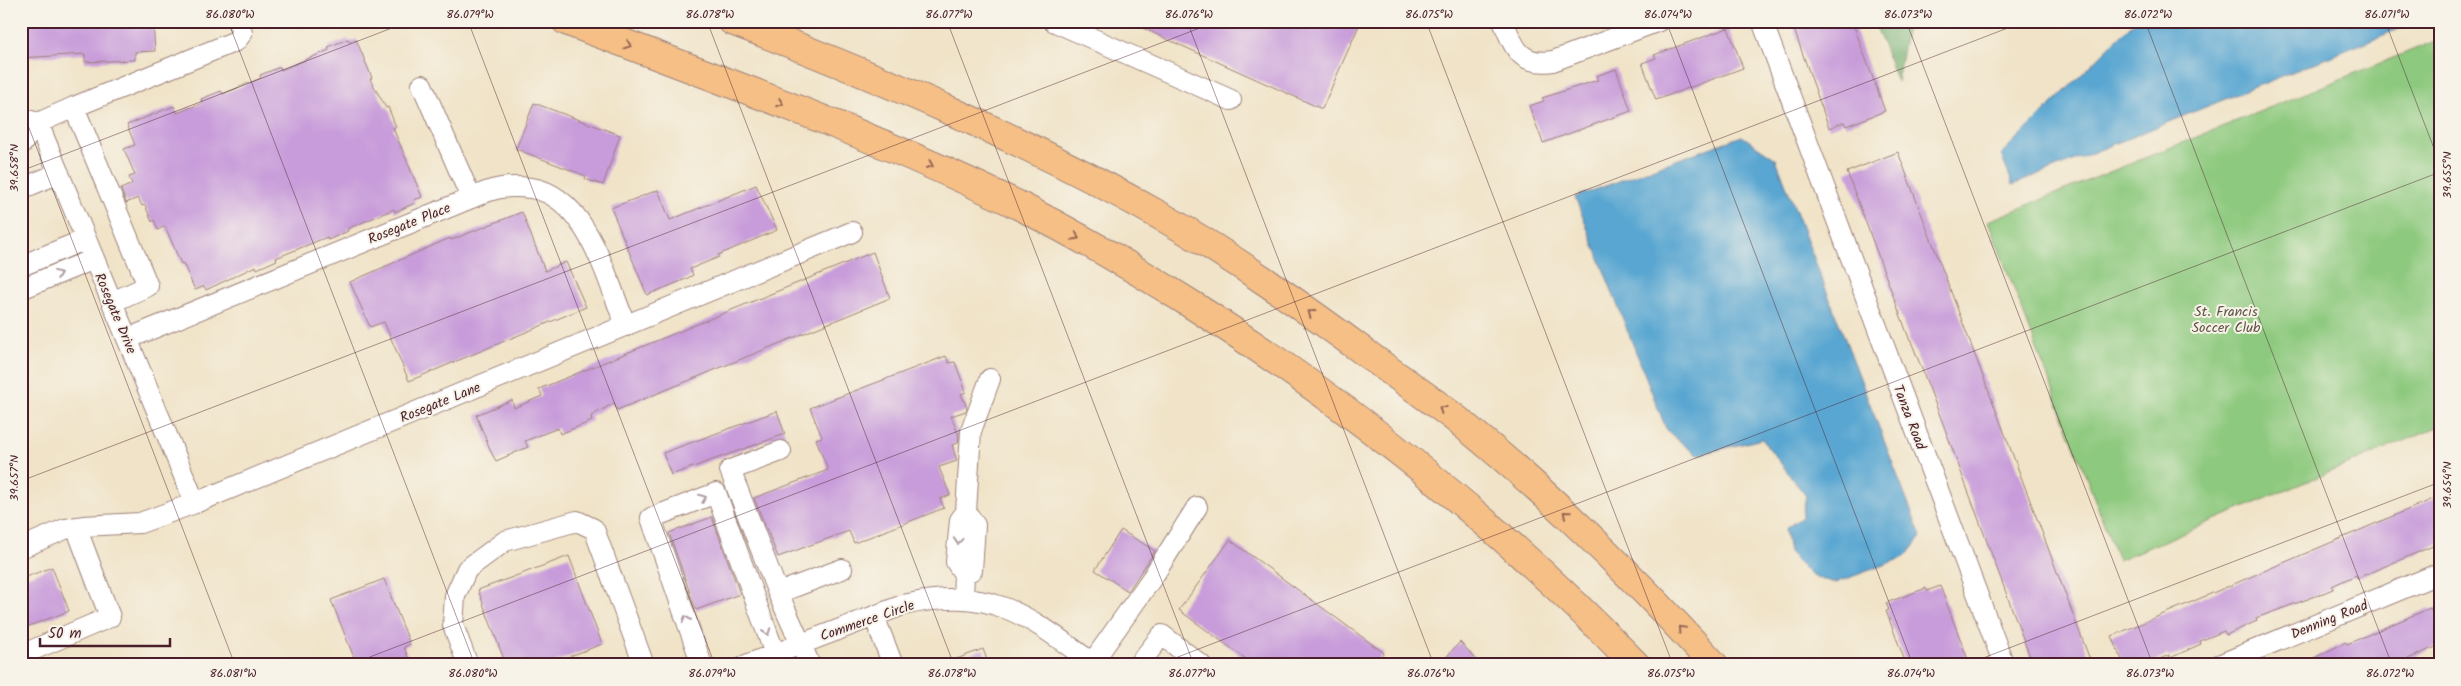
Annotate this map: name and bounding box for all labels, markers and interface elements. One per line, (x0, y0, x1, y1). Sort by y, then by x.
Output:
text: 86.080°W (205, 5, 255, 24)
text: 86.079°W (446, 5, 494, 24)
text: 86.078°W (686, 5, 734, 24)
text: 86.077°W (925, 5, 973, 24)
text: 86.076°W (1165, 5, 1213, 24)
text: 86.075°W (1405, 5, 1453, 24)
text: 86.074°W (1644, 5, 1692, 24)
text: 86.073°W (1884, 5, 1932, 24)
text: 86.072°W (2124, 5, 2172, 24)
text: 86.071°W (2364, 5, 2410, 24)
one-way arrow (623, 39, 632, 49)
one-way arrow (775, 97, 783, 107)
text: 39.658°N (5, 144, 24, 192)
text: 39.655°N (2438, 151, 2457, 199)
one-way arrow (925, 159, 934, 170)
street label: Rosegate Place (365, 197, 455, 251)
one-way arrow (1070, 230, 1079, 240)
street label: Rosegate Drive (88, 269, 142, 358)
one-way arrow (53, 270, 62, 281)
park label: St. Francis Soccer Club (2192, 301, 2261, 339)
one-way arrow (1307, 310, 1317, 319)
street label: Rosegate Lane (397, 376, 485, 429)
street label: Tanza Road (1887, 382, 1932, 454)
one-way arrow (1439, 407, 1448, 415)
text: 39.657°N (5, 455, 24, 501)
text: 39.654°N (2438, 461, 2457, 509)
one-way arrow (698, 494, 707, 504)
one-way arrow (1563, 512, 1572, 520)
one-way arrow (953, 537, 964, 545)
street label: Commerce Circle (817, 594, 918, 647)
street label: Denning Road (2288, 594, 2372, 645)
one-way arrow (682, 615, 692, 623)
scale bar (40, 616, 170, 648)
text: 50 m (48, 622, 82, 646)
one-way arrow (1678, 625, 1687, 634)
one-way arrow (761, 627, 771, 636)
text: 86.081°W (209, 664, 257, 683)
text: 86.080°W (448, 664, 498, 683)
text: 86.079°W (688, 664, 736, 683)
text: 86.078°W (928, 664, 976, 683)
text: 86.077°W (1168, 664, 1216, 683)
text: 86.076°W (1407, 664, 1455, 683)
text: 86.075°W (1647, 664, 1695, 683)
text: 86.074°W (1887, 664, 1935, 683)
text: 86.073°W (2126, 664, 2174, 683)
text: 86.072°W (2366, 664, 2414, 683)

